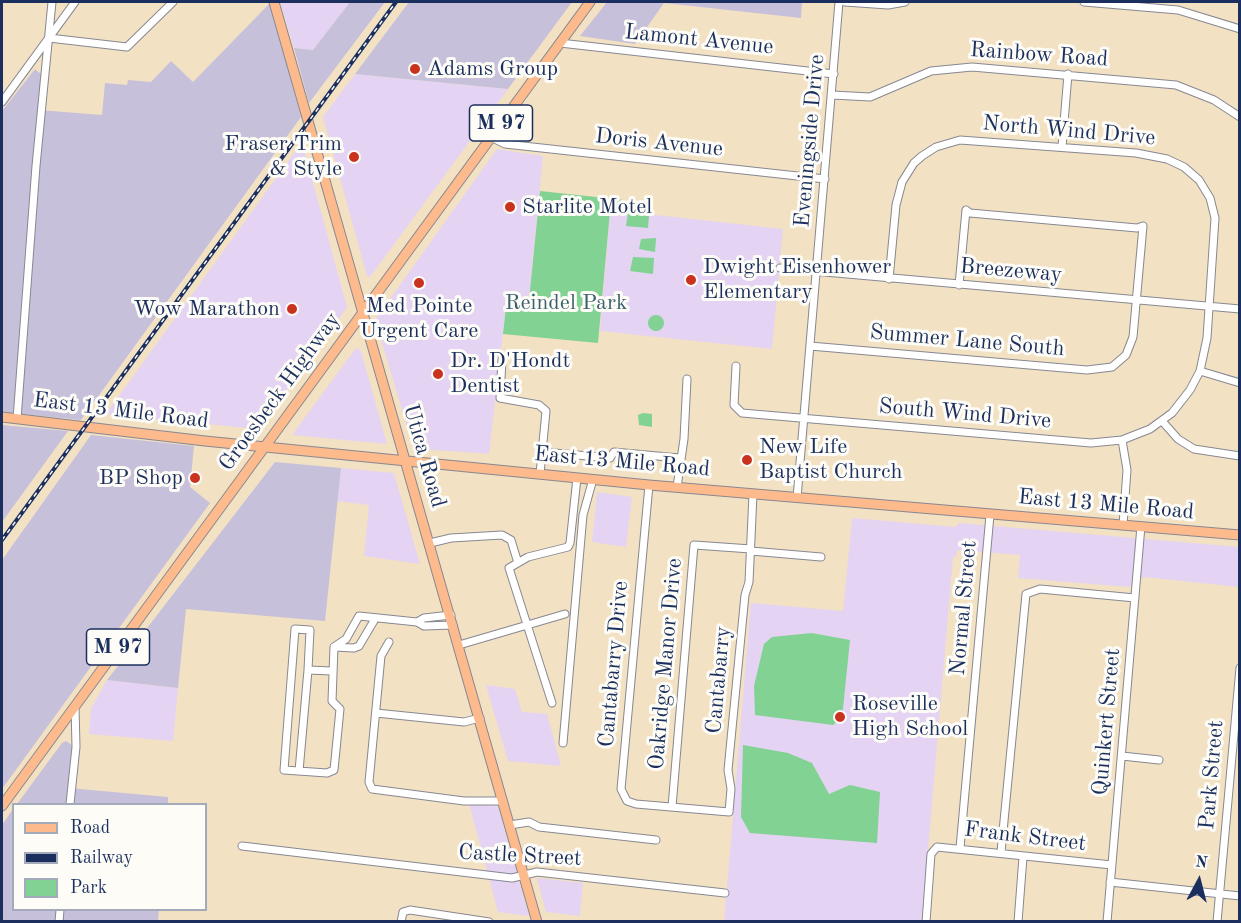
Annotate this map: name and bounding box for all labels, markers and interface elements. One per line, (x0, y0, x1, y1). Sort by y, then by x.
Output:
street label: Lamont Avenue (623, 19, 775, 61)
street label: Rainbow Road (969, 37, 1109, 73)
street label: Eveningside Drive (789, 53, 831, 229)
place label: Adams Group (427, 56, 558, 82)
marker: Adams Group (408, 62, 422, 76)
road number: M 97 (470, 105, 532, 141)
street label: North Wind Drive (981, 110, 1157, 152)
street label: Doris Avenue (594, 123, 724, 163)
place label: Fraser Trim & Style (224, 131, 342, 182)
marker: Fraser Trim & Style (347, 150, 361, 164)
place label: Starlite Motel (522, 194, 652, 220)
marker: Starlite Motel (503, 200, 517, 214)
street label: Breezeway (959, 253, 1063, 289)
place label: Dwight Eisenhower Elementary (703, 254, 891, 306)
marker: Dwight Eisenhower Elementary (684, 273, 698, 287)
marker: Med Pointe Urgent Care (412, 276, 426, 290)
park label: Reindel Park (505, 290, 627, 316)
place label: Med Pointe Urgent Care (360, 293, 478, 344)
place label: Wow Marathon (133, 296, 280, 322)
marker: Wow Marathon (285, 302, 299, 316)
street label: Groesbeck Highway (214, 308, 346, 476)
street label: Summer Lane South (869, 319, 1065, 363)
place label: Dr. D'Hondt Dentist (450, 348, 570, 400)
marker: Dr. D'Hondt Dentist (431, 367, 445, 381)
street label: East 13 Mile Road (32, 387, 210, 435)
street label: South Wind Drive (878, 393, 1052, 435)
street label: Utica Road (397, 401, 451, 511)
place label: New Life Baptist Church (759, 434, 903, 486)
street label: East 13 Mile Road (533, 441, 711, 483)
marker: New Life Baptist Church (740, 453, 754, 467)
place label: BP Shop (99, 465, 183, 491)
marker: BP Shop (188, 471, 202, 485)
street label: East 13 Mile Road (1017, 484, 1195, 526)
street label: Normal Street (945, 539, 983, 677)
street label: Oakridge Manor Drive (644, 557, 688, 771)
street label: Cantabarry Drive (594, 580, 634, 748)
street label: Cantabarry (701, 625, 737, 735)
road number: M 97 (86, 629, 150, 665)
street label: Quinkert Street (1087, 647, 1127, 797)
place label: Roseville High School (852, 691, 968, 742)
marker: Roseville High School (833, 710, 847, 724)
street label: Park Street (1194, 719, 1230, 831)
legend (12, 803, 207, 911)
street label: Frank Street (963, 816, 1087, 858)
text: Road (70, 819, 110, 837)
street label: Castle Street (458, 840, 582, 872)
text: Railway (70, 849, 133, 867)
north arrow (1169, 851, 1229, 911)
text: N (1194, 854, 1208, 872)
text: Park (70, 879, 107, 897)

